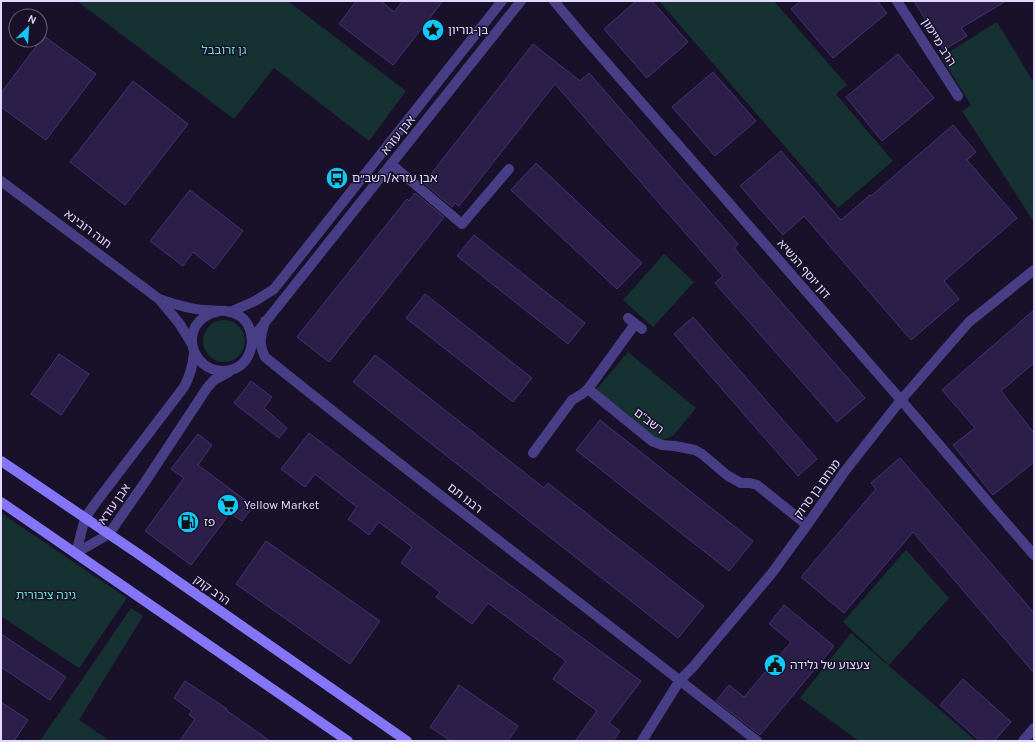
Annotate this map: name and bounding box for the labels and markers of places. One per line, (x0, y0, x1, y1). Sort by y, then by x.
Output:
place icon: בן-גוריון (420, 17, 446, 43)
place label: בן-גוריון (448, 23, 488, 37)
bus stop icon: אבן עזרא/רשב״ם (324, 165, 350, 191)
place label: אבן עזרא/רשב״ם (352, 171, 438, 185)
supermarket icon: Yellow Market (215, 492, 241, 518)
place label: Yellow Market (244, 498, 320, 512)
fuel station icon: פז (175, 509, 201, 535)
place label: פז (204, 515, 215, 529)
public building icon: צעצוע של גלידה (762, 652, 788, 678)
place label: צעצוע של גלידה (790, 658, 870, 672)

